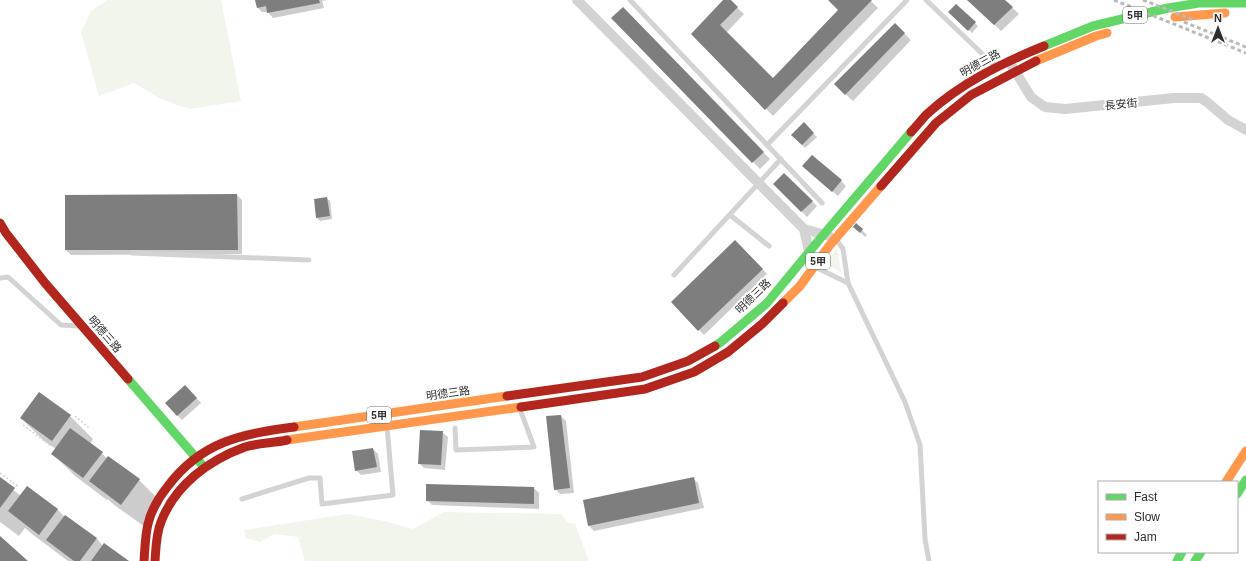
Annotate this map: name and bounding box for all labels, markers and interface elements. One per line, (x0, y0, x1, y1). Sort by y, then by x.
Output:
road number: 5甲 (1123, 7, 1147, 23)
north arrow (1198, 8, 1238, 48)
text: N (1214, 12, 1222, 24)
street label: 明德三路 (958, 47, 1002, 79)
street label: 長安街 (1104, 96, 1138, 112)
road number: 5甲 (806, 253, 830, 269)
street label: 明德三路 (733, 276, 773, 316)
street label: 明德三路 (86, 313, 124, 355)
street label: 明德三路 (425, 384, 471, 402)
road number: 5甲 (367, 407, 391, 423)
legend (1098, 481, 1238, 553)
text: Fast (1134, 490, 1158, 504)
text: Slow (1134, 510, 1160, 524)
text: Jam (1134, 530, 1157, 544)

